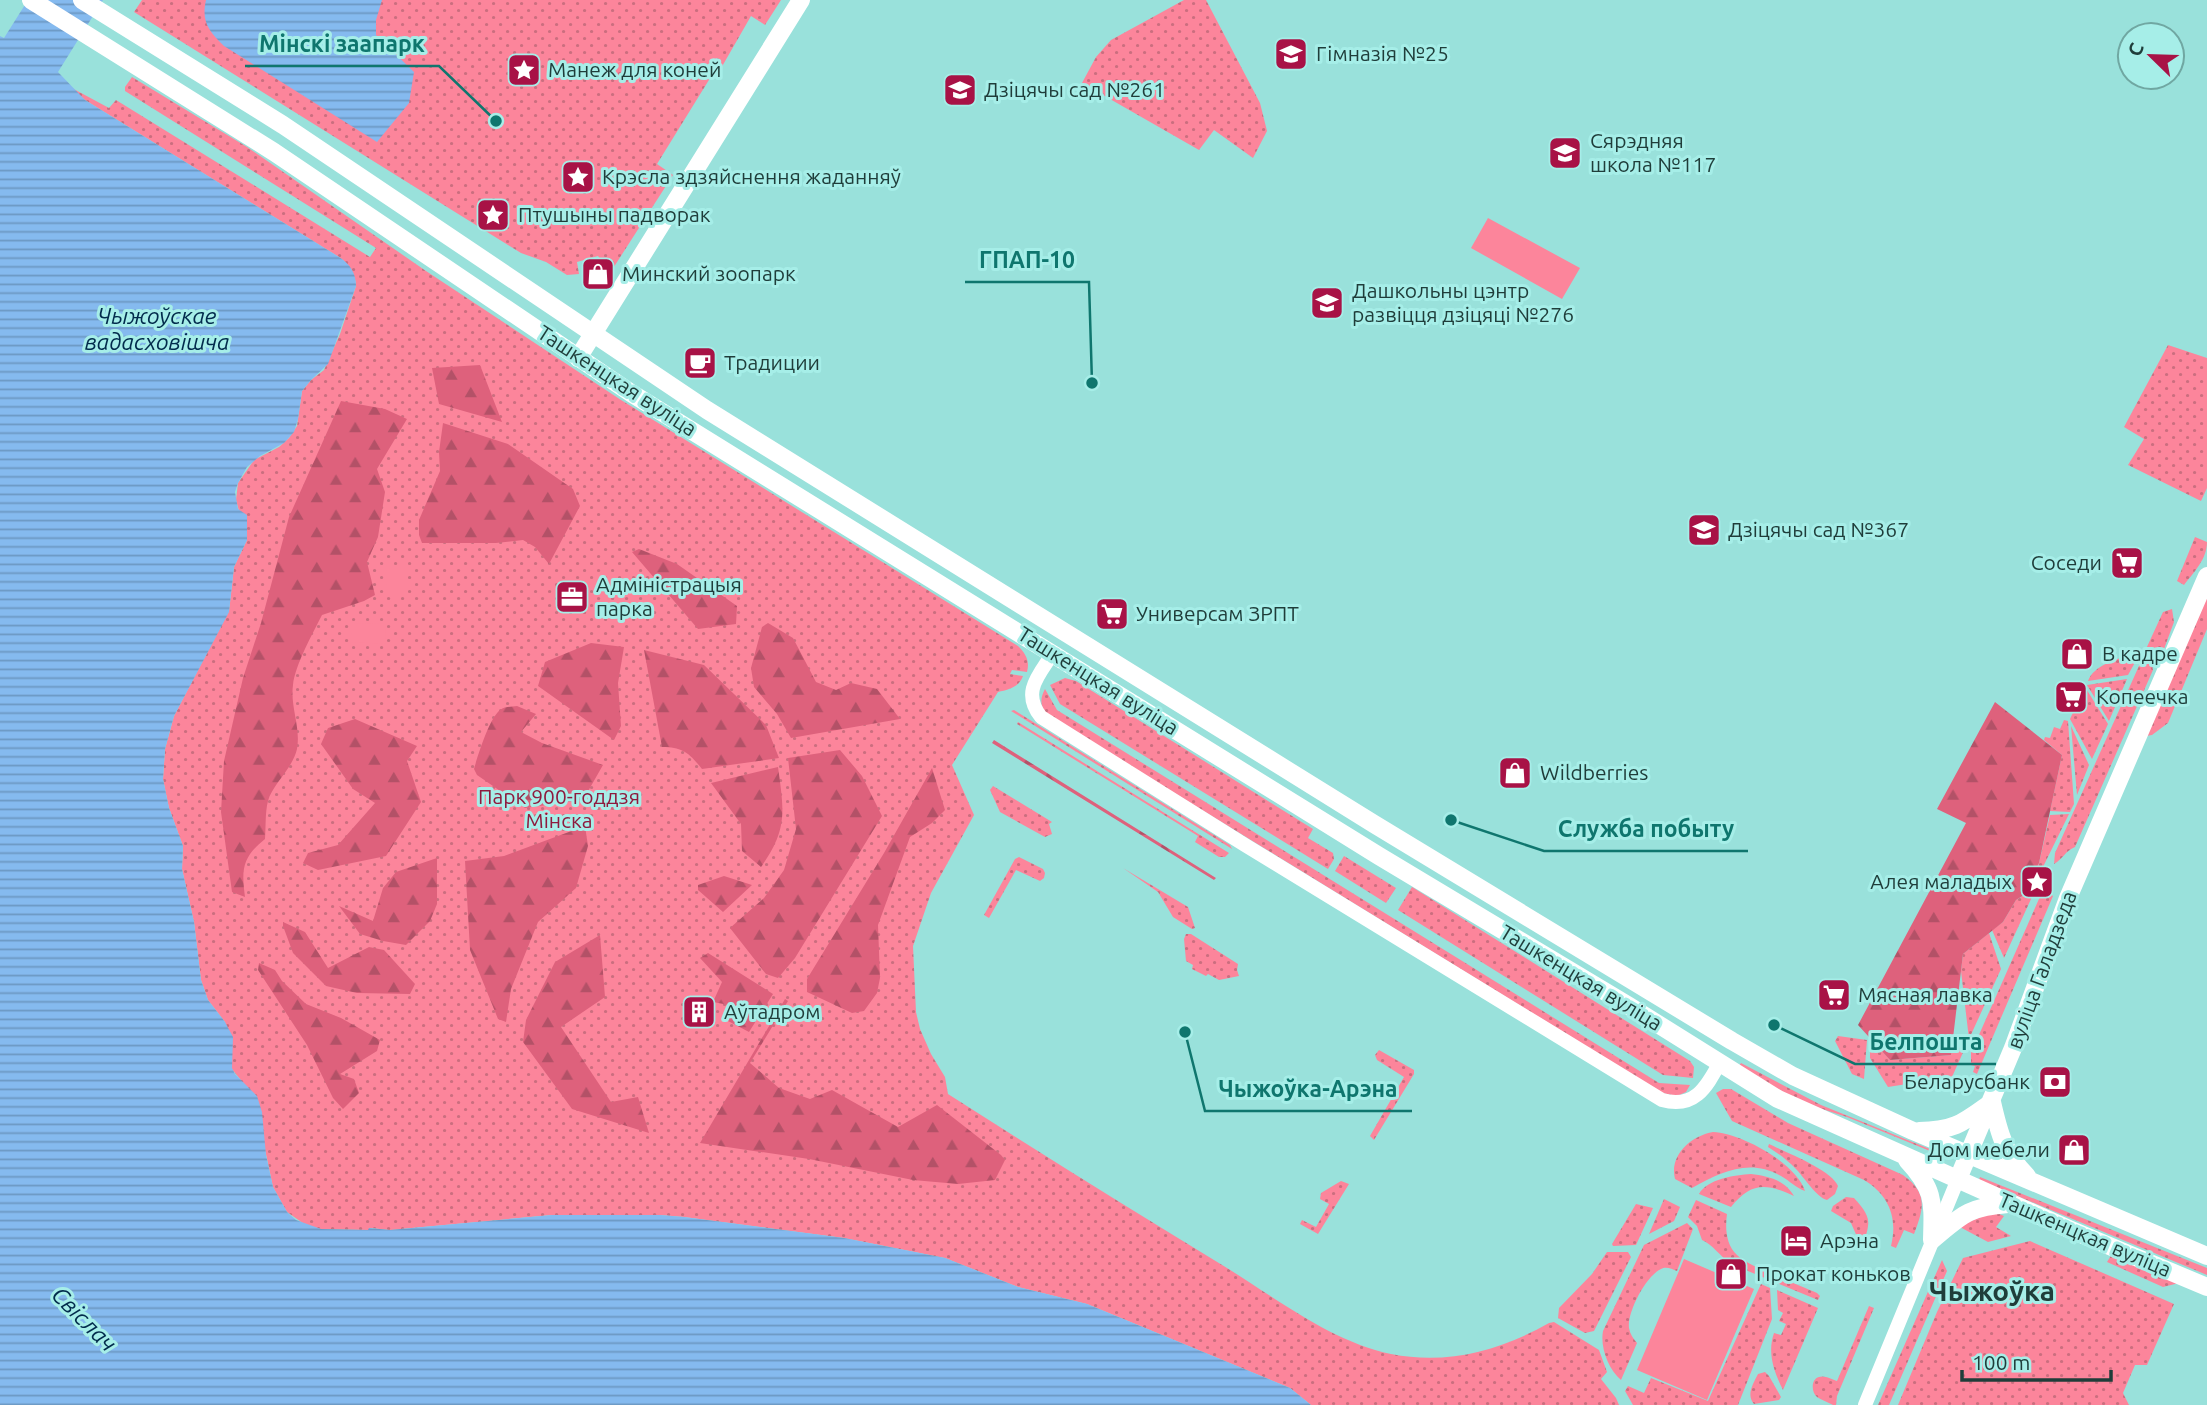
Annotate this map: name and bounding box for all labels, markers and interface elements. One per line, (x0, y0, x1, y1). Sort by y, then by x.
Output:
north arrow (2116, 21, 2186, 91)
callout: Мінскі заапарк (245, 22, 439, 66)
text: Мінскі заапарк (259, 31, 425, 56)
school or university icon: Гімназія №25 (1272, 35, 1310, 73)
text: С (2123, 39, 2148, 59)
place label: Гімназія №25 (1316, 41, 1449, 65)
place icon: Манеж для коней (505, 51, 543, 89)
place label: Манеж для коней (548, 57, 721, 81)
school or university icon: Дзіцячы сад №261 (941, 71, 979, 109)
place label: Дзіцячы сад №261 (984, 77, 1165, 101)
place label: Сярэдняя школа №117 (1590, 128, 1716, 176)
school or university icon: Сярэдняя школа №117 (1546, 134, 1584, 172)
place icon: Крэсла здзяйснення жаданняў (559, 158, 597, 196)
place label: Крэсла здзяйснення жаданняў (602, 164, 901, 188)
place icon: Птушыны падворак (474, 196, 512, 234)
place label: Птушыны падворак (518, 202, 711, 226)
callout: ГПАП-10 (965, 238, 1089, 282)
text: ГПАП-10 (979, 247, 1075, 272)
shop icon: Минский зоопарк (579, 255, 617, 293)
place label: Минский зоопарк (622, 261, 796, 285)
place label: Дашкольны цэнтр развіцця дзіцяці №276 (1352, 278, 1574, 326)
school or university icon: Дашкольны цэнтр развіцця дзіцяці №276 (1308, 284, 1346, 322)
water label: Чыжоўскае вадасховішча (85, 303, 229, 354)
street label: Ташкенцкая вуліца (534, 320, 702, 441)
cafe icon: Традиции (681, 344, 719, 382)
place label: Традиции (724, 350, 820, 374)
school or university icon: Дзіцячы сад №367 (1685, 511, 1723, 549)
place label: Дзіцячы сад №367 (1728, 517, 1909, 541)
supermarket icon: Соседи (2108, 544, 2146, 582)
place label: Соседи (2031, 550, 2102, 574)
place label: Адміністрацыя парка (596, 572, 742, 620)
office icon: Адміністрацыя парка (553, 578, 591, 616)
supermarket icon: Универсам ЗРПТ (1093, 595, 1131, 633)
place label: Универсам ЗРПТ (1136, 601, 1299, 625)
street label: Ташкенцкая вуліца (1014, 621, 1183, 739)
shop icon: В кадре (2058, 635, 2096, 673)
place label: В кадре (2102, 641, 2178, 665)
supermarket icon: Копеечка (2052, 678, 2090, 716)
place label: Копеечка (2096, 684, 2189, 708)
shop icon: Wildberries (1496, 754, 1534, 792)
place label: Wildberries (1540, 760, 1648, 784)
park label: Парк 900-годдзя Мінска (478, 784, 640, 832)
callout: Служба побыту (1544, 807, 1748, 851)
text: Служба побыту (1558, 816, 1734, 841)
place icon: Алея маладых (2018, 863, 2056, 901)
place label: Алея маладых (1870, 869, 2012, 893)
street label: вуліца Галадзеда (2001, 888, 2081, 1052)
street label: Ташкенцкая вуліца (1496, 919, 1667, 1035)
supermarket icon: Мясная лавка (1815, 976, 1853, 1014)
place label: Мясная лавка (1858, 982, 1993, 1006)
building icon: Аўтадром (680, 993, 718, 1031)
place label: Аўтадром (724, 999, 820, 1023)
callout: Белпошта (1855, 1020, 1996, 1064)
text: Белпошта (1869, 1029, 1983, 1054)
bank icon: Беларусбанк (2036, 1063, 2074, 1101)
callout: Чыжоўка-Арэна (1205, 1067, 1412, 1111)
place label: Беларусбанк (1904, 1069, 2030, 1093)
text: Чыжоўка-Арэна (1219, 1076, 1397, 1101)
shop icon: Дом мебели (2055, 1131, 2093, 1169)
place label: Дом мебели (1928, 1137, 2050, 1161)
street label: Ташкенцкая вуліца (1996, 1187, 2175, 1281)
hotel icon: Арэна (1777, 1222, 1815, 1260)
place label: Арэна (1820, 1228, 1879, 1252)
shop icon: Прокат коньков (1712, 1255, 1750, 1293)
place label: Прокат коньков (1756, 1261, 1911, 1285)
district label: Чыжоўка (1929, 1275, 2055, 1306)
water label: Свіслач (47, 1281, 122, 1356)
scale bar (1962, 1338, 2111, 1382)
text: 100 m (1972, 1350, 2030, 1374)

